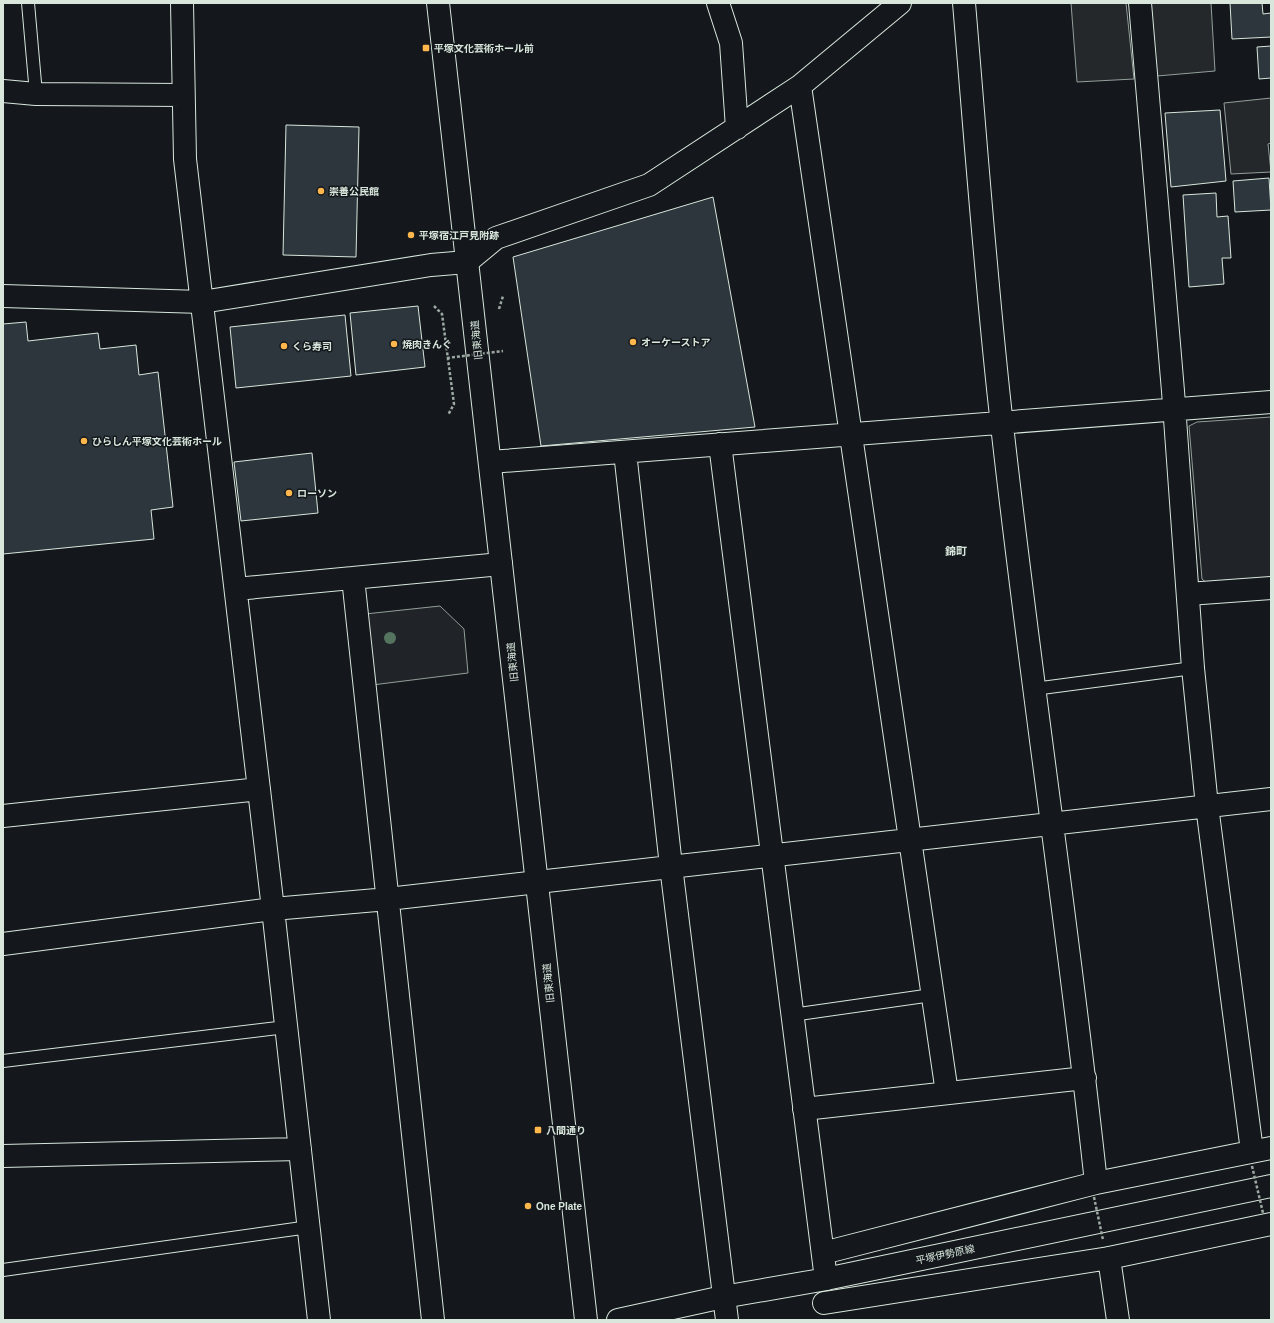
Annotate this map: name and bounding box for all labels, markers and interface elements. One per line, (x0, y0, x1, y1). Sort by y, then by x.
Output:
marker: 平塚文化芸術ホール前 (421, 43, 431, 53)
place label: 平塚文化芸術ホール前 (434, 43, 534, 54)
marker: 崇善公民館 (316, 186, 326, 196)
place label: 崇善公民館 (329, 186, 379, 197)
marker: 平塚宿江戸見附跡 (406, 230, 416, 240)
place label: 平塚宿江戸見附跡 (419, 230, 499, 241)
street label: 旧東海道 (469, 319, 484, 360)
marker: オーケーストア (628, 337, 638, 347)
place label: オーケーストア (641, 337, 711, 348)
marker: 焼肉きんぐ (389, 339, 399, 349)
place label: 焼肉きんぐ (402, 339, 452, 350)
marker: くら寿司 (279, 341, 289, 351)
place label: くら寿司 (292, 341, 332, 352)
marker: ひらしん平塚文化芸術ホール (79, 436, 89, 446)
place label: ひらしん平塚文化芸術ホール (92, 436, 222, 447)
marker: ローソン (284, 488, 294, 498)
place label: ローソン (297, 488, 337, 499)
district label: 錦町 (945, 545, 967, 557)
street label: 旧東海道 (505, 641, 520, 682)
street label: 旧東海道 (541, 962, 556, 1003)
marker: 八間通り (533, 1125, 543, 1135)
place label: 八間通り (546, 1125, 586, 1136)
marker: One Plate (523, 1201, 533, 1211)
place label: One Plate (536, 1201, 583, 1212)
street label: 平塚伊勢原線 (915, 1243, 976, 1266)

